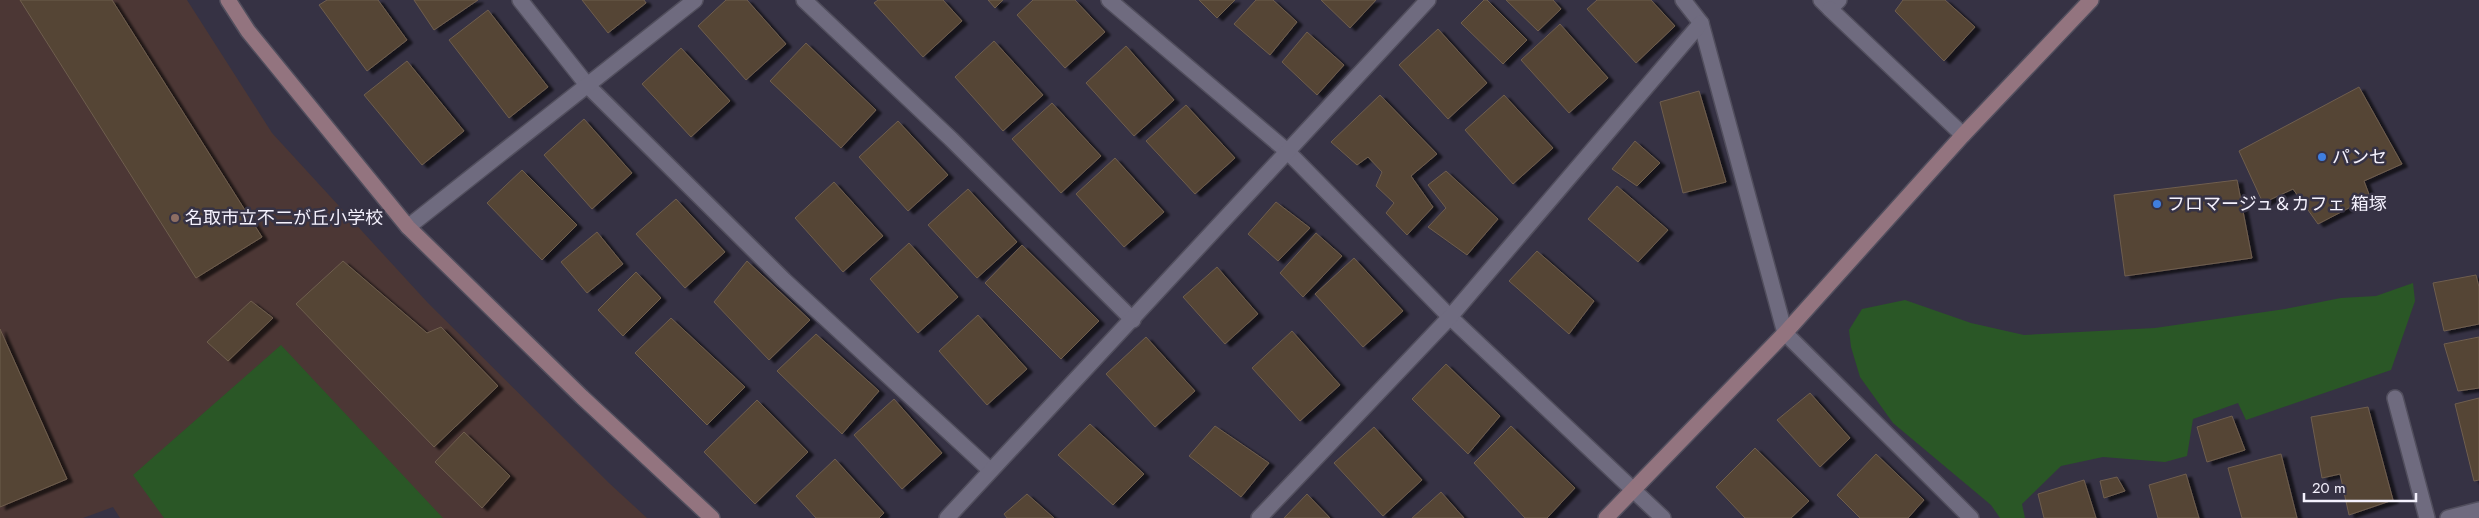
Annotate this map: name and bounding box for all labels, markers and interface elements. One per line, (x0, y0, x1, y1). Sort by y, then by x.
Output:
place label: パンセ (2332, 144, 2387, 170)
marker: パンセ (2316, 151, 2328, 163)
place label: フロマージュ＆カフェ 箱塚 (2167, 191, 2387, 217)
marker: フロマージュ＆カフェ 箱塚 (2151, 198, 2163, 210)
place label: 名取市立不二が丘小学校 (185, 205, 383, 231)
marker: 名取市立不二が丘小学校 (169, 212, 181, 224)
scale bar (2304, 470, 2416, 502)
text: 20 m (2312, 477, 2346, 499)

